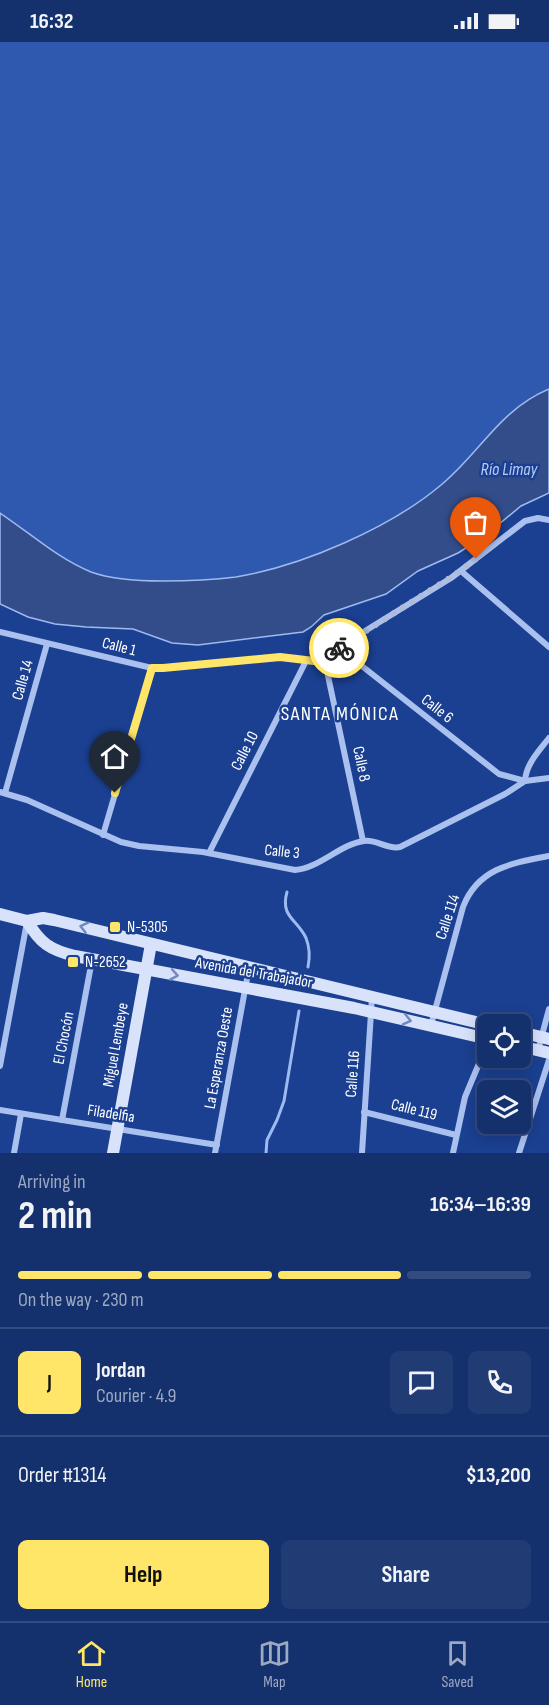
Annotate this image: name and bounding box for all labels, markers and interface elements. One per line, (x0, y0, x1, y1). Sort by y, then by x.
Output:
text: 16:32 (30, 8, 73, 35)
water label: Río Limay (481, 459, 539, 480)
pin (450, 497, 501, 559)
icon: bag (459, 506, 492, 539)
courier (309, 618, 369, 678)
icon: bike (323, 632, 356, 665)
street label: Calle 1 (100, 634, 138, 660)
street label: Calle 14 (8, 657, 38, 702)
street label: Calle 6 (417, 691, 457, 727)
district label: SANTA MÓNICA (281, 702, 399, 726)
street label: Calle 10 (227, 728, 263, 774)
pin (89, 731, 140, 793)
icon: home (98, 740, 131, 773)
street label: Calle 8 (348, 745, 374, 783)
street label: Calle 3 (263, 841, 301, 863)
street label: Calle 114 (432, 892, 464, 942)
place label: N-5305 (127, 918, 168, 937)
marker: N-5305 (108, 920, 122, 934)
one-way arrow (79, 922, 89, 935)
place label: N-2652 (85, 953, 126, 972)
street label: Avenida del Trabajador (193, 953, 314, 993)
marker: N-2652 (66, 955, 80, 969)
one-way arrow (169, 968, 179, 981)
street label: Miguel Lembeye (99, 1001, 133, 1089)
street label: La Esperanza Oeste (201, 1006, 237, 1110)
street label: El Chocón (50, 1010, 78, 1066)
one-way arrow (402, 1013, 412, 1026)
map controls (477, 1014, 531, 1134)
button: locate (477, 1014, 531, 1068)
street label: Calle 116 (342, 1050, 364, 1098)
button: layers (477, 1080, 531, 1134)
street label: Calle 119 (389, 1095, 439, 1125)
street label: Filadelfia (86, 1101, 136, 1127)
text: Arriving in (18, 1170, 86, 1194)
text: 16:34–16:39 (430, 1191, 531, 1218)
text: 2 min (18, 1193, 92, 1240)
text: On the way · 230 m (18, 1288, 144, 1312)
button: chat (390, 1351, 453, 1414)
button: phone (468, 1351, 531, 1414)
text: Jordan (96, 1357, 145, 1384)
text: J (47, 1369, 52, 1396)
text: Courier · 4.9 (96, 1384, 176, 1408)
text: Order #1314 (18, 1462, 106, 1489)
text: $13,200 (466, 1462, 531, 1489)
button: Help (18, 1540, 269, 1609)
button: Share (281, 1540, 531, 1609)
tab: Home (75, 1637, 108, 1692)
tab: Map (258, 1637, 291, 1692)
tab: Saved (441, 1637, 474, 1692)

